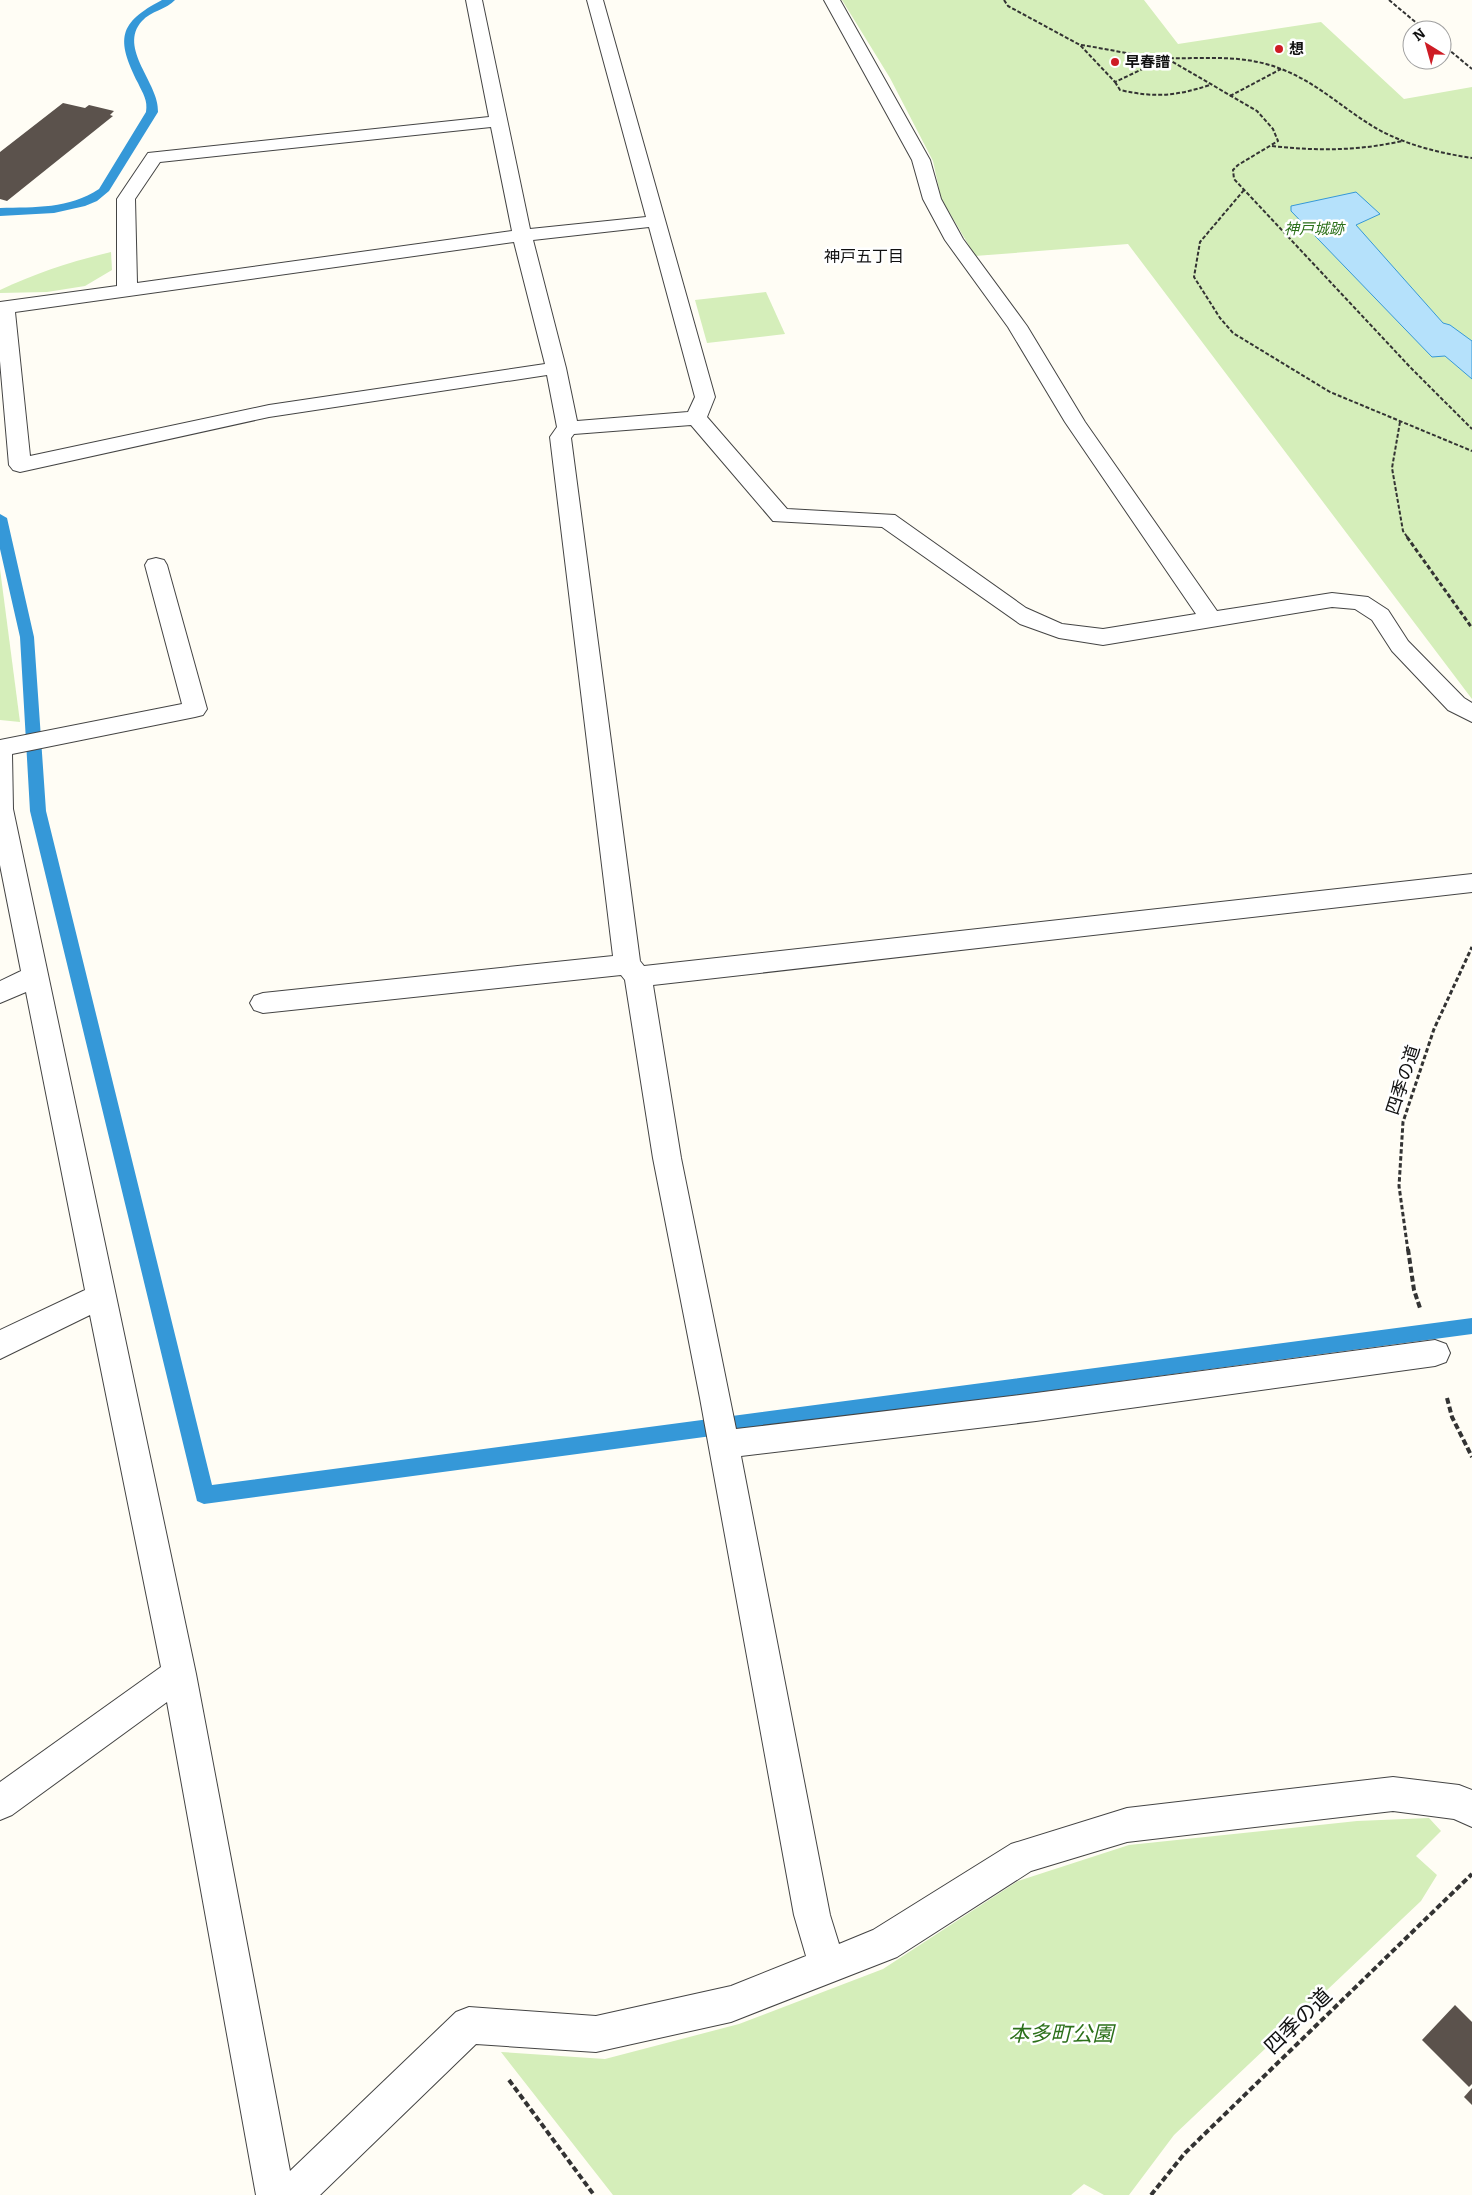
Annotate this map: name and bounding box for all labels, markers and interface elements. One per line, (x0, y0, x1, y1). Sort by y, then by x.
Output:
north arrow (1402, 20, 1452, 70)
text: N (1410, 25, 1429, 45)
place label: 想 (1289, 40, 1304, 58)
marker: 想 (1273, 43, 1285, 55)
place label: 早春譜 (1125, 53, 1170, 71)
marker: 早春譜 (1109, 56, 1121, 68)
park label: 神戸城跡 (1284, 220, 1346, 238)
district label: 神戸五丁目 (824, 247, 904, 266)
street label: 四季の道 (1381, 1042, 1425, 1118)
street label: 四季の道 (1259, 1982, 1337, 2060)
park label: 本多町公園 (1009, 2021, 1116, 2047)

